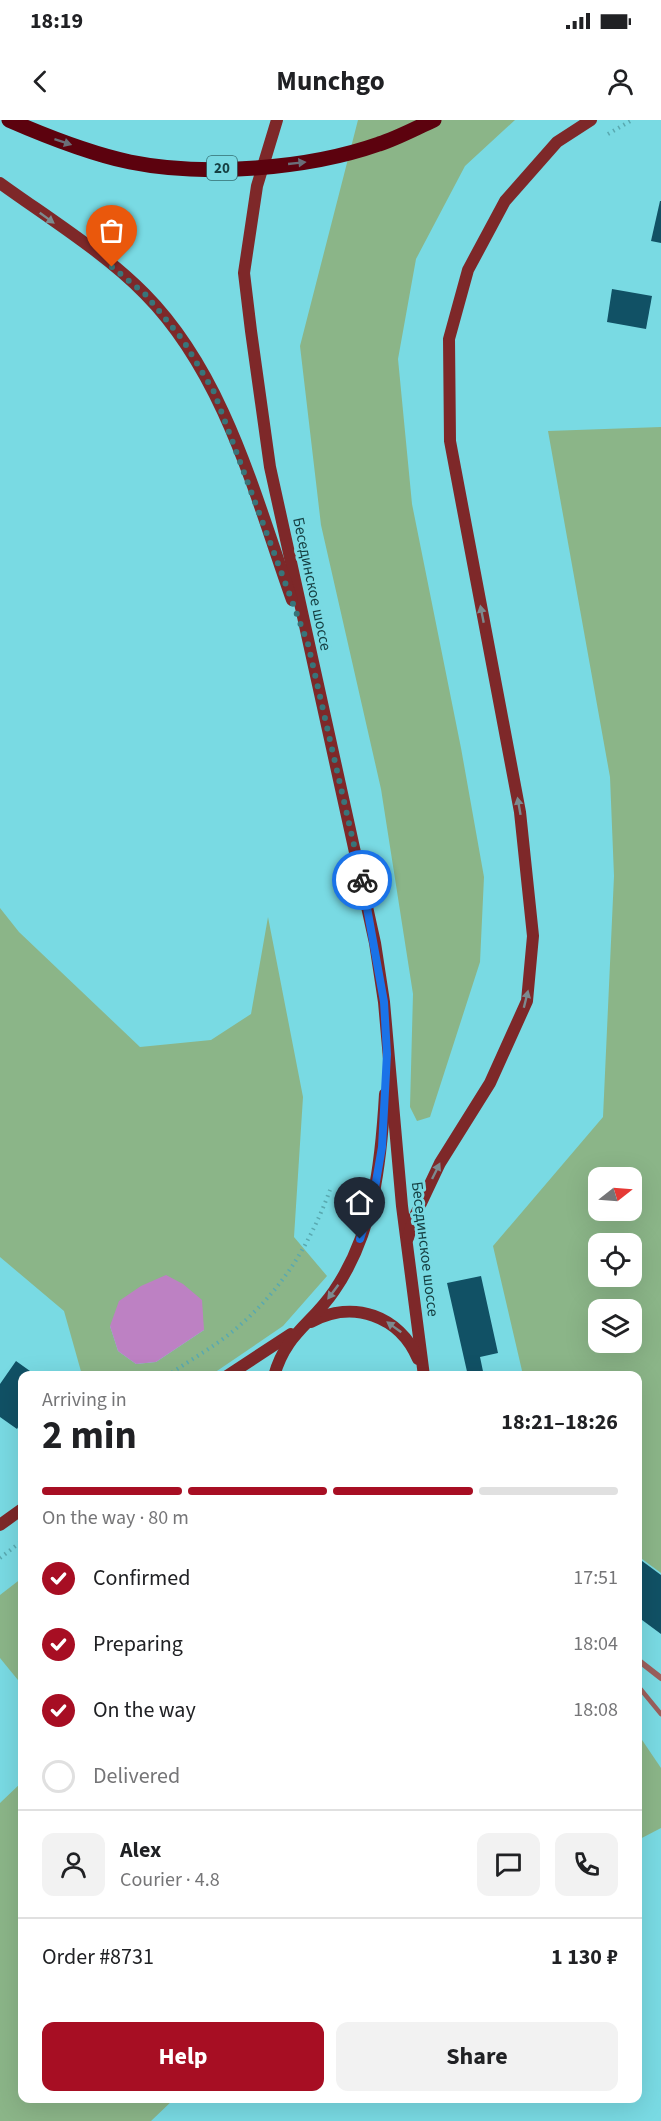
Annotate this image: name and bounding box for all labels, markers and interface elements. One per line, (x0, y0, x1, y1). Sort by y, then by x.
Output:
text: 18:19 (30, 5, 83, 37)
text: Munchgo (276, 62, 385, 101)
icon: back (24, 65, 57, 98)
icon: person (604, 65, 637, 98)
one-way arrow (54, 138, 72, 147)
road number: 20 (207, 156, 237, 180)
one-way arrow (287, 158, 306, 168)
pin (86, 205, 137, 267)
one-way arrow (39, 212, 55, 224)
icon: bag (95, 214, 128, 247)
street label: Бесединское шоссе (287, 515, 337, 653)
one-way arrow (477, 605, 486, 624)
one-way arrow (514, 796, 523, 815)
courier (332, 850, 392, 910)
icon: bike (346, 864, 379, 897)
one-way arrow (521, 990, 531, 1008)
one-way arrow (431, 1163, 440, 1180)
north arrow (588, 1167, 642, 1221)
map controls (588, 1167, 642, 1353)
pin (334, 1177, 385, 1239)
street label: Бесединское шоссе (406, 1180, 444, 1318)
icon: home (343, 1186, 376, 1219)
button: locate (588, 1233, 642, 1287)
one-way arrow (327, 1284, 339, 1299)
button: layers (588, 1299, 642, 1353)
one-way arrow (386, 1321, 402, 1333)
text: Arriving in (42, 1386, 127, 1414)
text: 18:21–18:26 (501, 1406, 618, 1438)
text: 2 min (42, 1408, 137, 1464)
text: On the way · 80 m (42, 1504, 189, 1532)
icon: check (42, 1562, 75, 1595)
text: Confirmed (93, 1562, 190, 1594)
text: 17:51 (573, 1564, 618, 1592)
icon: check (42, 1628, 75, 1661)
text: Preparing (93, 1628, 183, 1660)
text: 18:04 (573, 1630, 618, 1658)
icon: check (42, 1694, 75, 1727)
text: On the way (93, 1694, 196, 1726)
text: 18:08 (573, 1696, 618, 1724)
text: Delivered (93, 1760, 180, 1792)
button: person (42, 1833, 105, 1896)
button: chat (477, 1833, 540, 1896)
button: phone (555, 1833, 618, 1896)
text: Alex (120, 1834, 161, 1866)
text: Courier · 4.8 (120, 1866, 220, 1894)
text: Order #8731 (42, 1941, 154, 1973)
text: 1 130 ₽ (551, 1941, 618, 1973)
button: Help (42, 2022, 324, 2091)
button: Share (336, 2022, 618, 2091)

